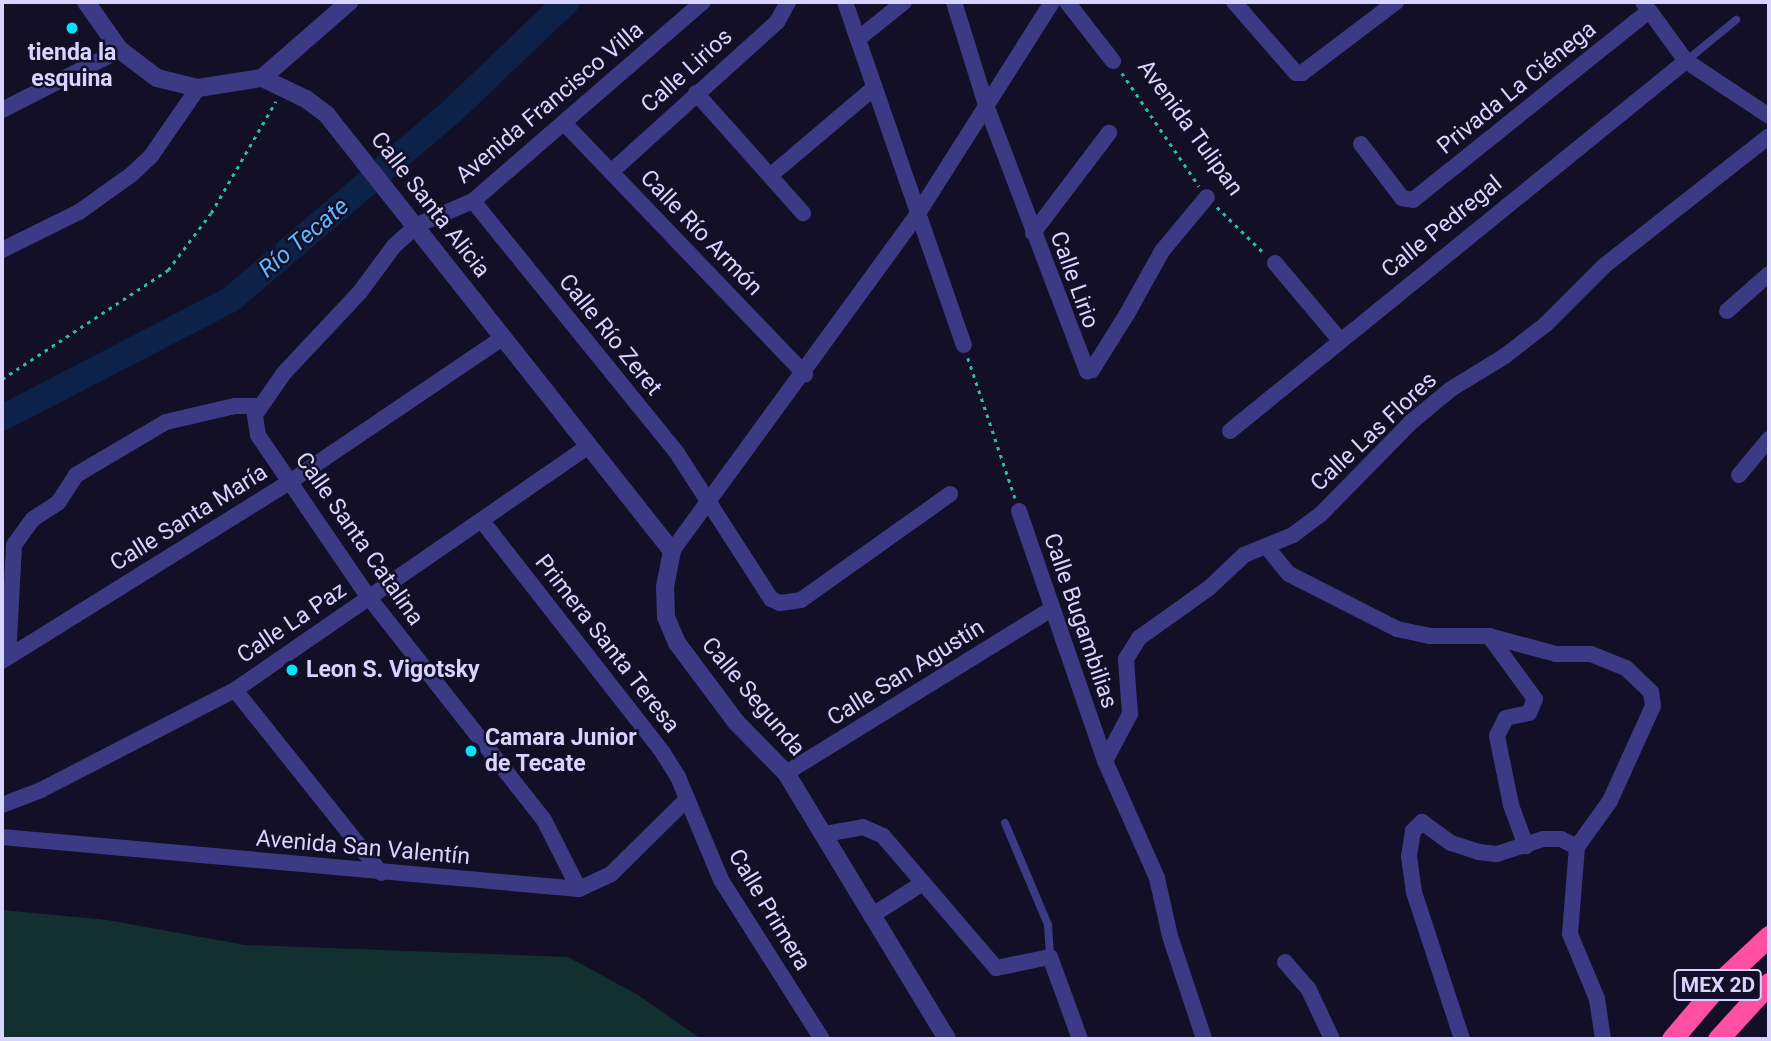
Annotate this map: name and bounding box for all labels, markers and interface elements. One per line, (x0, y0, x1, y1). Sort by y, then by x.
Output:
street label: Avenida Francisco Villa (451, 16, 649, 190)
street label: Privada La Ciénega (1432, 16, 1602, 160)
marker: tienda la esquina (64, 20, 80, 36)
street label: Calle Lirios (636, 23, 738, 119)
place label: tienda la esquina (28, 39, 116, 93)
street label: Avenida Tulipan (1131, 54, 1249, 202)
street label: Calle Santa Alicia (364, 127, 496, 283)
street label: Calle Río Armón (634, 164, 768, 302)
street label: Calle Pedregal (1376, 170, 1508, 284)
water label: Río Tecate (253, 192, 355, 284)
street label: Calle Lirio (1044, 228, 1104, 332)
street label: Calle Río Zeret (553, 269, 667, 401)
street label: Calle Las Flores (1305, 367, 1443, 497)
street label: Calle Santa Catalina (289, 447, 429, 631)
street label: Calle Santa María (105, 459, 273, 577)
street label: Calle Bugambilias (1037, 530, 1123, 712)
street label: Primera Santa Teresa (529, 549, 685, 739)
street label: Calle La Paz (232, 576, 352, 670)
street label: Calle San Agustín (823, 614, 989, 732)
street label: Calle Segunda (695, 632, 811, 762)
place label: Leon S. Vigotsky (306, 656, 480, 684)
marker: Leon S. Vigotsky (284, 662, 300, 678)
place label: Camara Junior de Tecate (485, 724, 637, 778)
marker: Camara Junior de Tecate (463, 743, 479, 759)
street label: Avenida San Valentín (255, 825, 471, 871)
street label: Calle Primera (722, 844, 816, 976)
road number: MEX 2D (1672, 968, 1764, 1002)

